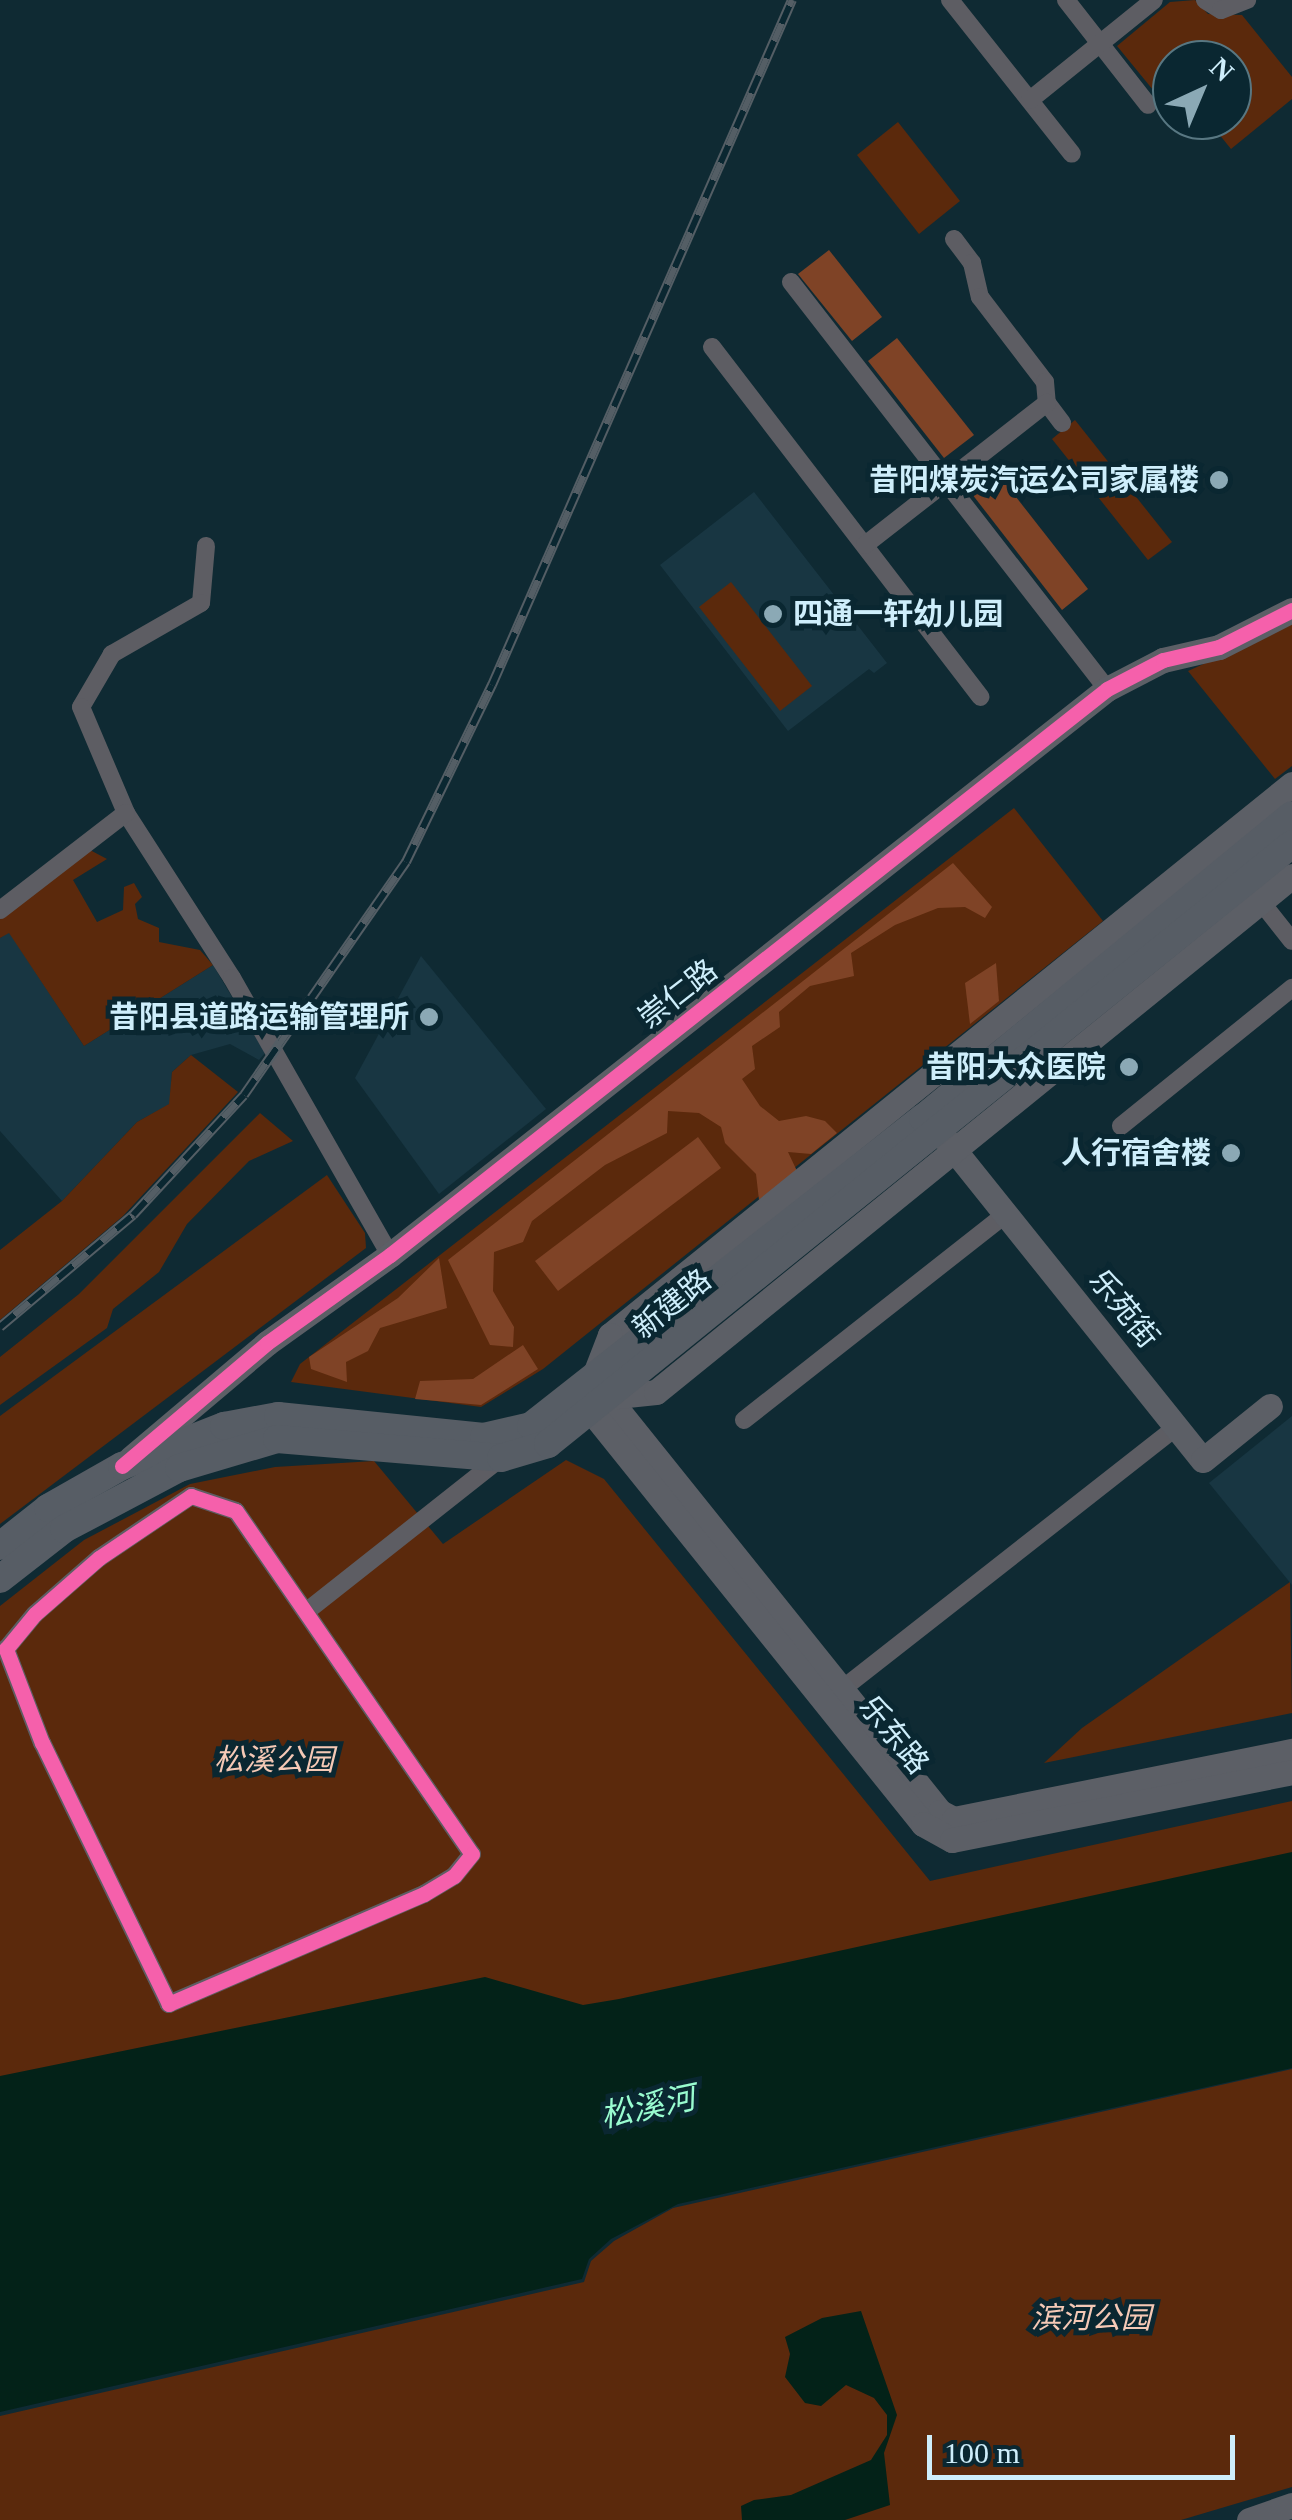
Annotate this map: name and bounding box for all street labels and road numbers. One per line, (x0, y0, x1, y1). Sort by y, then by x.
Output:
street label: 崇仁路 (631, 952, 725, 1036)
street label: 新建路 (626, 1262, 718, 1346)
street label: 乐苑街 (1082, 1263, 1166, 1355)
street label: 乐东路 (852, 1689, 936, 1781)

